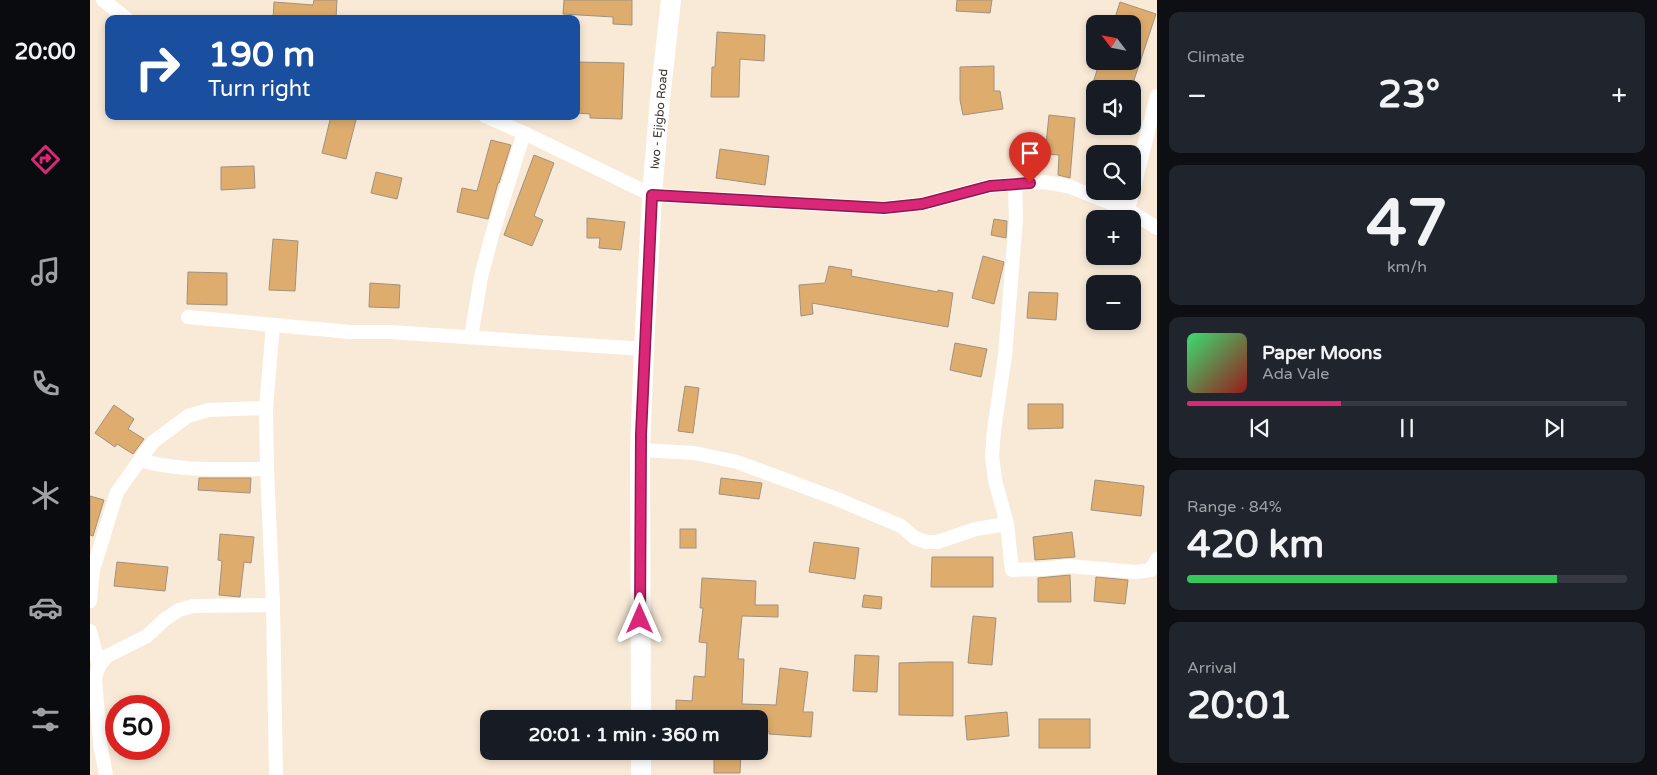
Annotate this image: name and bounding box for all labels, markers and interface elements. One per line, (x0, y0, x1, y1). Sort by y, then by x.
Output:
north arrow (1086, 15, 1141, 70)
map controls (1086, 15, 1141, 330)
text: 190 m (208, 34, 315, 76)
icon: right (125, 35, 190, 100)
text: 20:00 (15, 39, 75, 65)
text: Climate (1187, 47, 1245, 67)
street label: Iwo - Ejigbo Road (648, 68, 670, 170)
text: 23° (1378, 72, 1440, 118)
text: Turn right (208, 76, 310, 102)
text: − (1187, 79, 1207, 113)
text: + (1611, 79, 1627, 113)
button: sound (1086, 80, 1141, 135)
pin (1009, 132, 1051, 183)
icon: arrive (1016, 139, 1044, 167)
icon: directions (28, 142, 63, 177)
button: search (1086, 145, 1141, 200)
text: 47 (1366, 185, 1448, 264)
button: + (1086, 210, 1141, 265)
icon: music (28, 254, 63, 289)
text: km/h (1387, 257, 1427, 277)
button: − (1086, 275, 1141, 330)
text: Paper Moons (1262, 342, 1382, 364)
text: Ada Vale (1262, 364, 1329, 384)
icon: phone (28, 366, 63, 401)
icon: previous (1246, 414, 1274, 442)
icon: pause (1393, 414, 1421, 442)
icon: next (1540, 414, 1568, 442)
icon: climate (28, 478, 63, 513)
text: Range · 84% (1187, 497, 1282, 517)
text: 420 km (1187, 522, 1324, 568)
icon: car (28, 590, 63, 625)
position arrow (613, 592, 665, 644)
text: Arrival (1187, 658, 1236, 678)
text: 20:01 (1187, 683, 1292, 729)
speed limit sign: 50 (105, 695, 170, 760)
icon: filters (28, 702, 63, 737)
text: 20:01 · 1 min · 360 m (528, 724, 720, 746)

